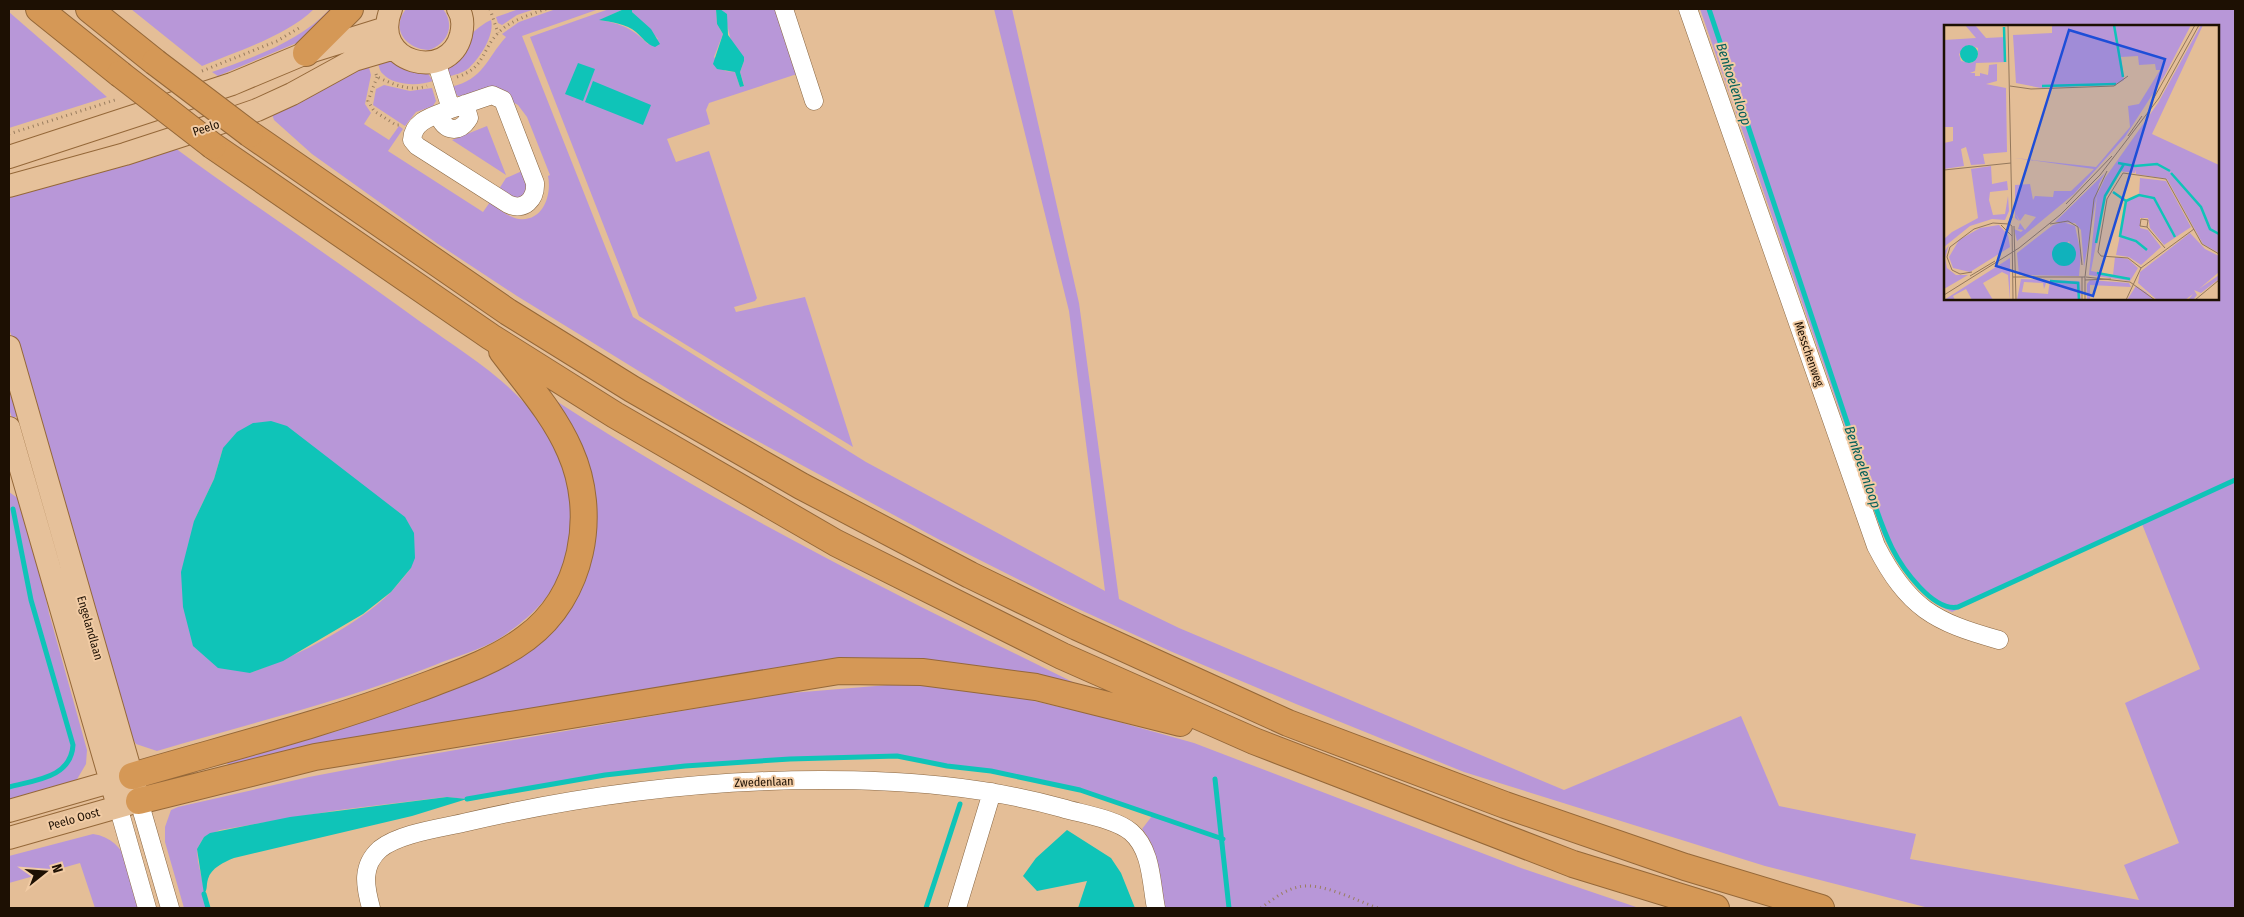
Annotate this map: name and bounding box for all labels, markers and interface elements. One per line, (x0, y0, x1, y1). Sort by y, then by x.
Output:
inset map (1944, 25, 2219, 300)
water label: Benkoelenloop (1712, 41, 1755, 128)
street label: Peelo (191, 117, 221, 139)
street label: Messchenweg (1791, 320, 1827, 389)
water label: Benkoelenloop (1841, 424, 1885, 510)
street label: Engelandlaan (74, 594, 106, 662)
street label: Zwedenlaan (734, 774, 794, 790)
street label: Peelo Oost (47, 805, 101, 833)
north arrow (20, 847, 70, 897)
text: N (48, 862, 66, 875)

